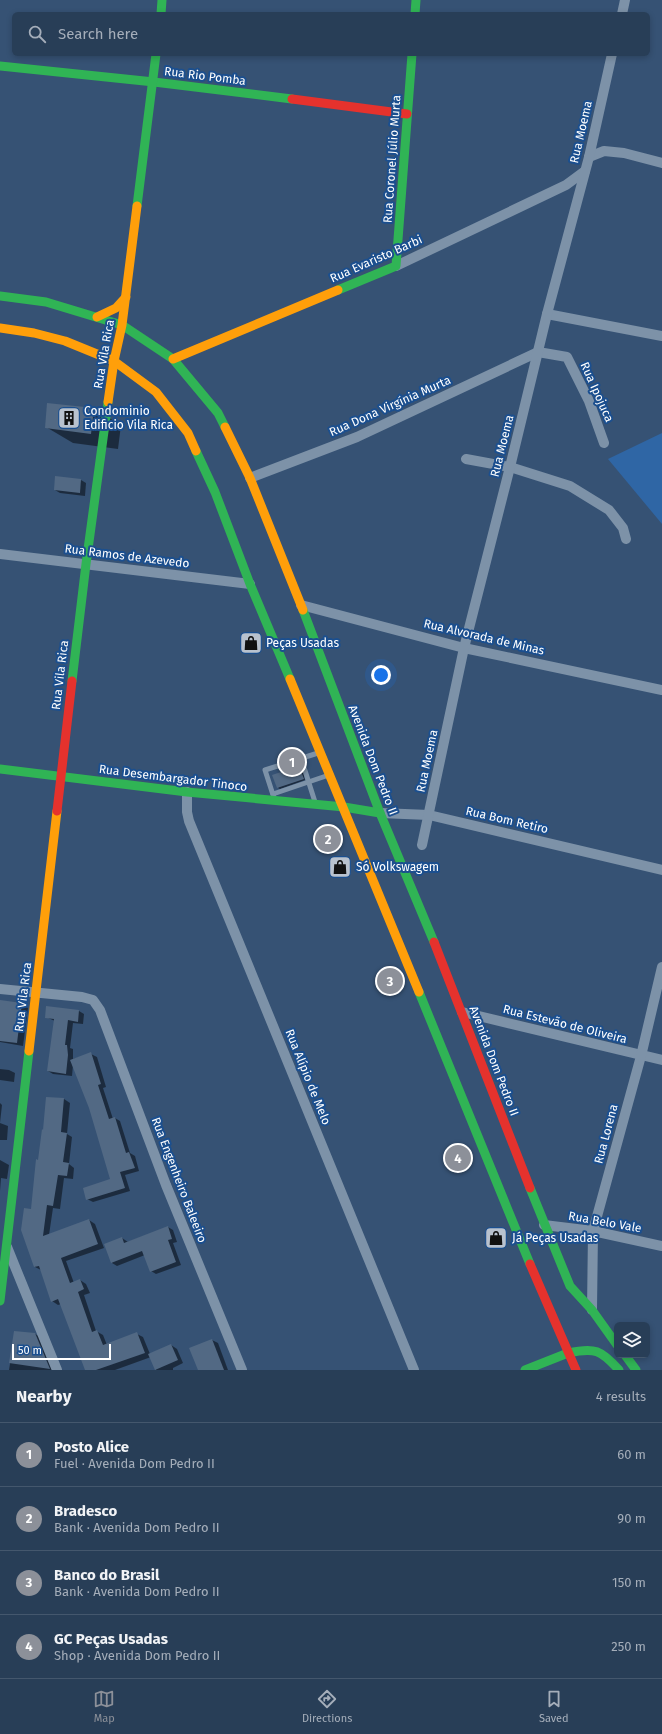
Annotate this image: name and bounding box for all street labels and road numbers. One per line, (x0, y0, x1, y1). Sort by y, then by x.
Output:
street label: Rua Rio Pomba (163, 64, 247, 88)
street label: Rua Coronel Júlio Murta (381, 94, 403, 224)
street label: Rua Moema (567, 99, 595, 165)
street label: Rua Evaristo Barbi (328, 232, 424, 286)
street label: Rua Vila Rica (91, 318, 117, 390)
street label: Rua Ipojuca (578, 360, 616, 424)
street label: Rua Dona Virgínia Murta (327, 373, 453, 439)
street label: Rua Moema (488, 413, 516, 479)
street label: Rua Ramos de Azevedo (64, 541, 190, 571)
street label: Rua Alvorada de Minas (422, 616, 546, 658)
street label: Rua Vila Rica (49, 639, 71, 711)
street label: Avenida Dom Pedro II (346, 703, 400, 817)
street label: Rua Moema (414, 728, 440, 794)
street label: Rua Desembargador Tinoco (98, 762, 248, 794)
street label: Rua Bom Retiro (464, 804, 550, 836)
street label: Rua Vila Rica (12, 961, 34, 1033)
street label: Rua Estevão de Oliveira (501, 1002, 629, 1046)
street label: Avenida Dom Pedro II (467, 1004, 521, 1118)
street label: Rua Alípio de Melo (282, 1027, 334, 1127)
street label: Rua Lorena (591, 1103, 621, 1165)
street label: Rua Engenheiro Baleeiro (149, 1115, 209, 1245)
street label: Rua Belo Vale (567, 1209, 643, 1235)

